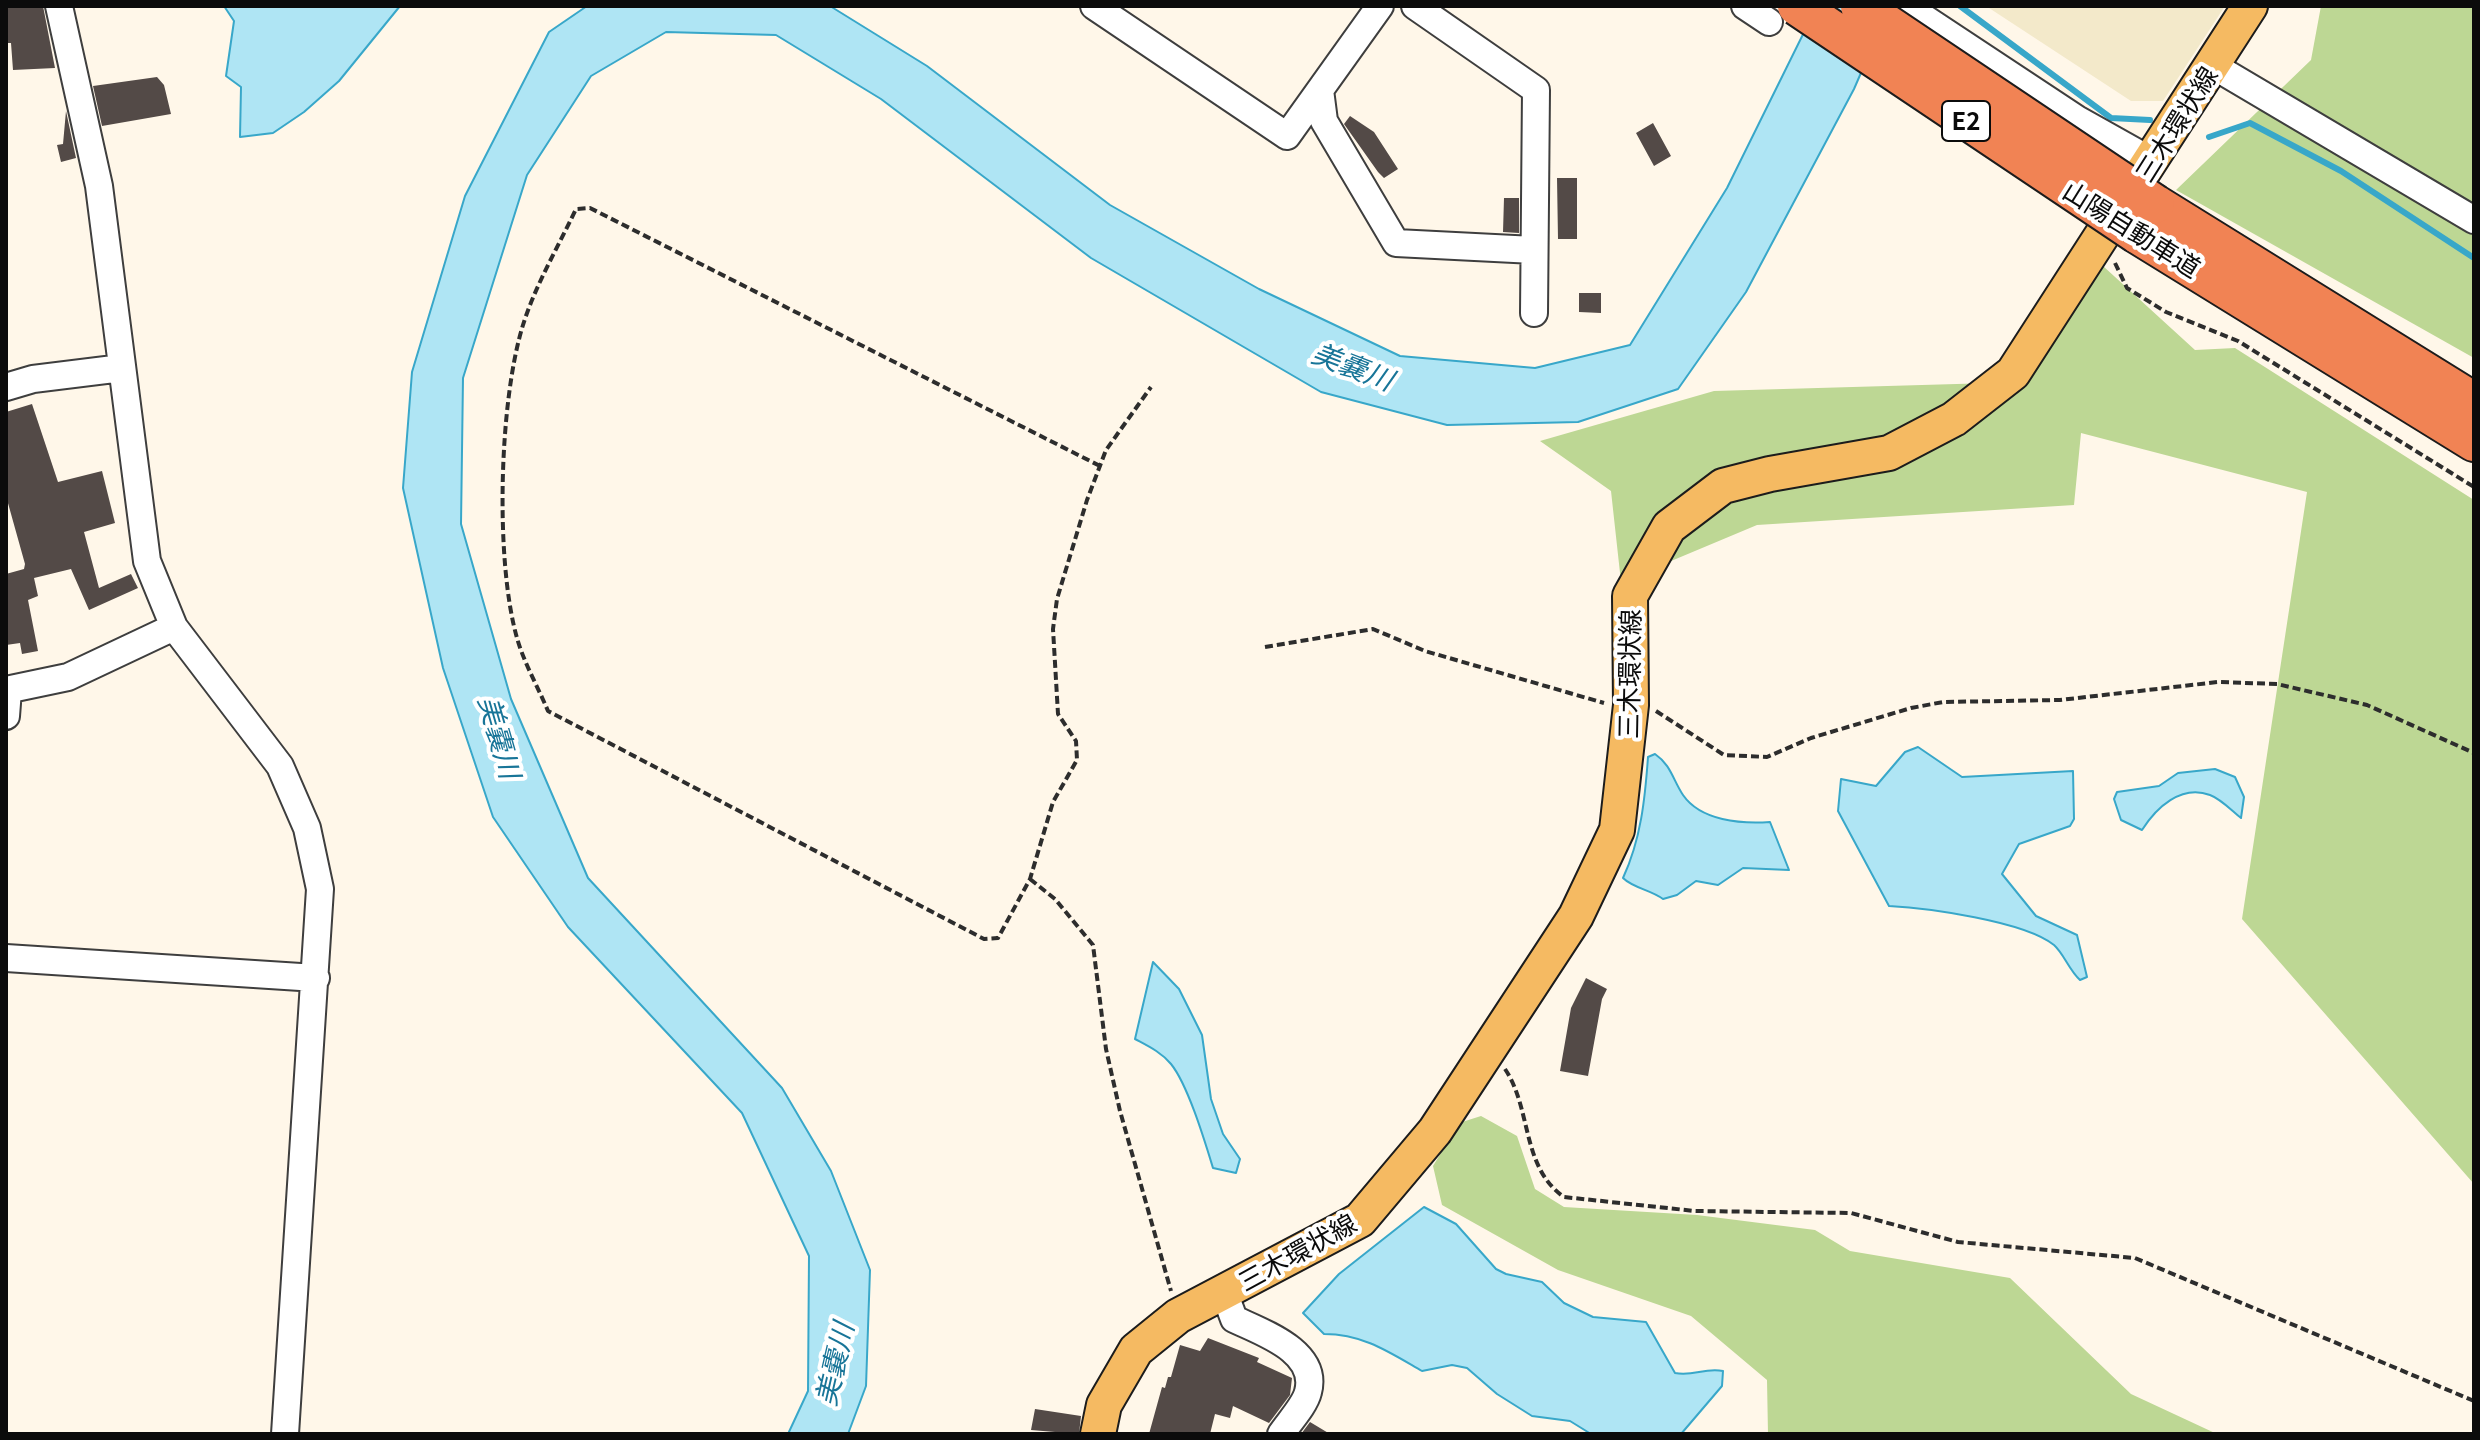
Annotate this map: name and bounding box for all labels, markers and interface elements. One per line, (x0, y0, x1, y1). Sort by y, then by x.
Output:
street label: 三木環状線 (2128, 61, 2224, 187)
road number: E2 (1942, 101, 1990, 141)
street label: 山陽自動車道 (2058, 174, 2206, 284)
water label: 美嚢川 (1308, 335, 1398, 397)
street label: 三木環状線 (1612, 609, 1646, 739)
water label: 美嚢川 (472, 692, 528, 782)
street label: 三木環状線 (1233, 1207, 1361, 1297)
water label: 美嚢川 (808, 1319, 860, 1409)

